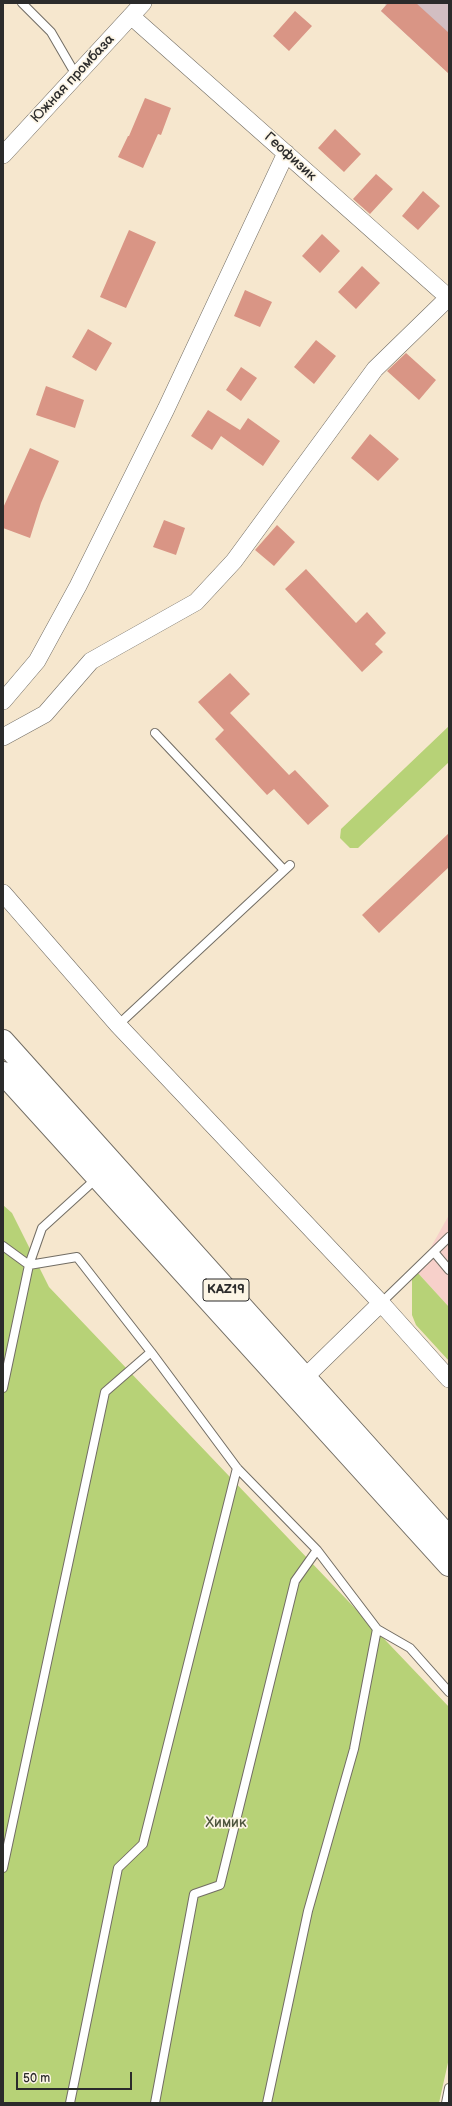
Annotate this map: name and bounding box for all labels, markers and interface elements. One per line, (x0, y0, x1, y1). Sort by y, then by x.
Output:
street label: Южная промбаза (28, 31, 118, 127)
street label: Геофизик (260, 129, 320, 185)
road number: KAZ19 (203, 1279, 249, 1301)
park label: Химик (206, 1815, 246, 1831)
scale bar (18, 2064, 134, 2090)
text: 50 m (23, 2071, 50, 2086)

